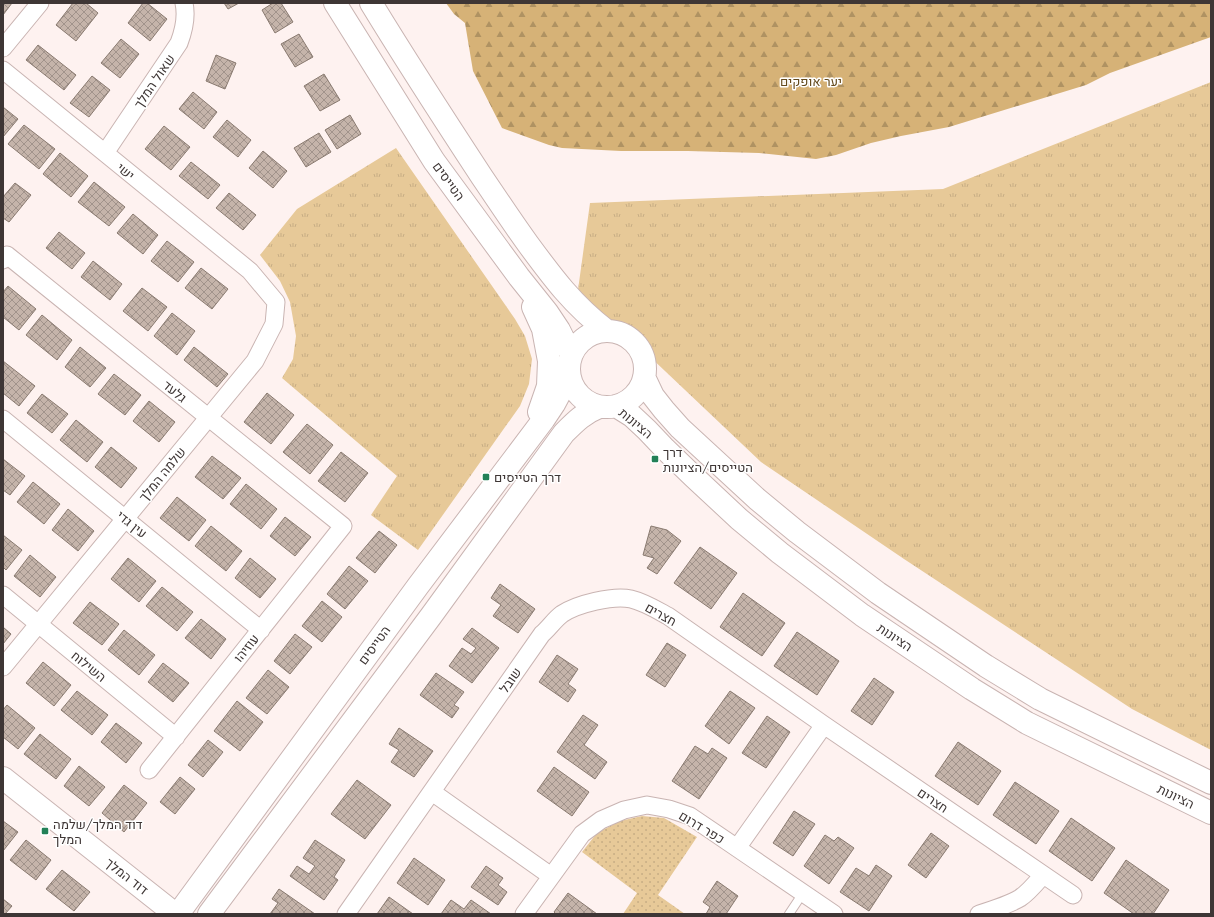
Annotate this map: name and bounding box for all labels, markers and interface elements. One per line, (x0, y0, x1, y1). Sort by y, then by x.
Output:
street label: שאול המלך (130, 51, 178, 111)
park label: יער אופקים (780, 73, 842, 89)
street label: ישי (114, 159, 138, 183)
street label: הטייסים (430, 159, 468, 203)
street label: גלעד (160, 377, 190, 405)
street label: הציונות (616, 404, 656, 442)
street label: שלמה המלך (135, 444, 189, 504)
place label: דרך הטייסים/הציונות (663, 444, 753, 475)
marker: דרך הטייסים/הציונות (650, 454, 660, 464)
place label: דרך הטייסים (494, 469, 561, 485)
marker: דרך הטייסים (481, 472, 491, 482)
street label: עין גדי (114, 507, 150, 541)
street label: חצרים (642, 599, 680, 629)
street label: הציונות (874, 619, 916, 655)
street label: הטייסים (355, 623, 393, 667)
street label: עוזיהו (230, 631, 262, 665)
street label: השילוח (68, 647, 110, 685)
street label: שובל (496, 664, 524, 696)
street label: הציונות (1155, 780, 1197, 812)
street label: חצרים (915, 784, 951, 816)
street label: כפר דרום (676, 807, 728, 847)
place label: דוד המלך/שלמה המלך (53, 816, 143, 847)
marker: דוד המלך/שלמה המלך (40, 826, 50, 836)
street label: דוד המלך (102, 854, 152, 898)

